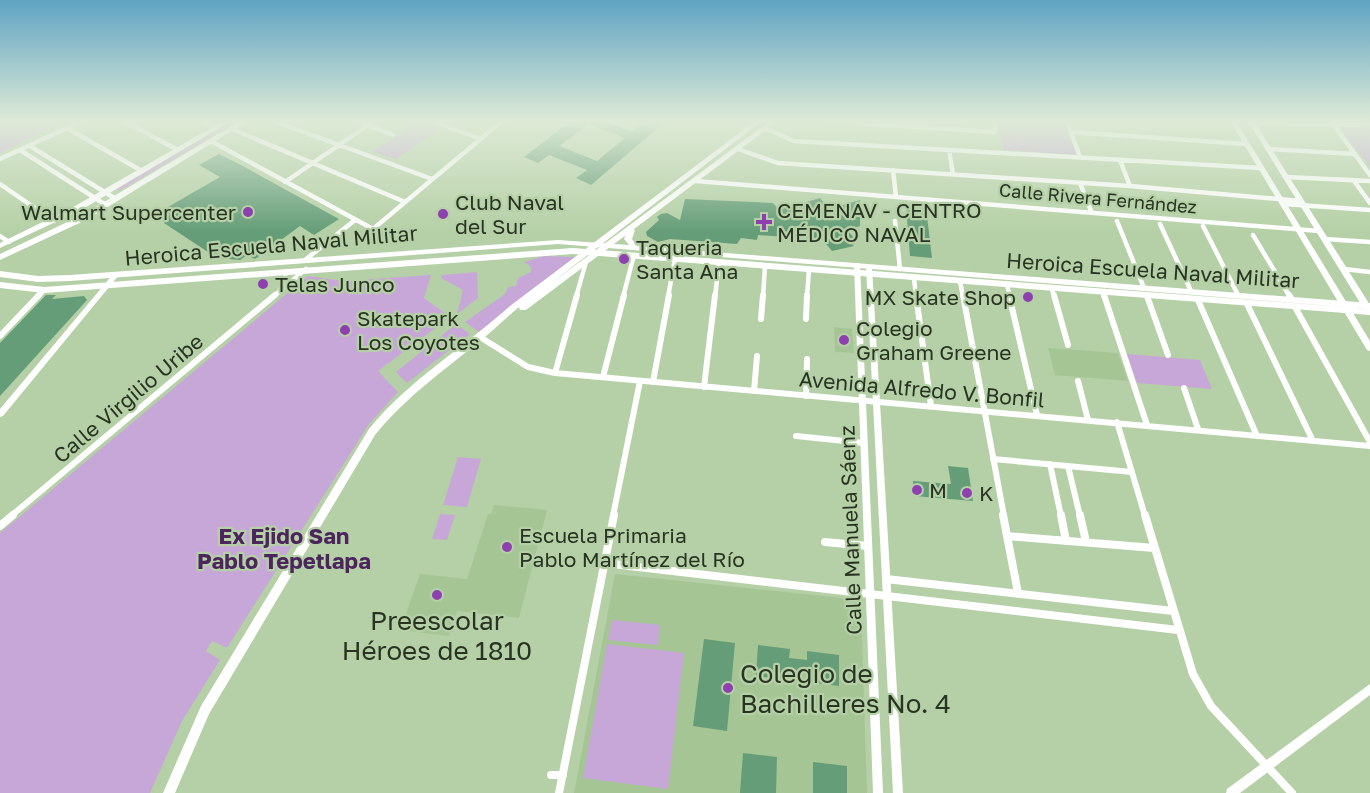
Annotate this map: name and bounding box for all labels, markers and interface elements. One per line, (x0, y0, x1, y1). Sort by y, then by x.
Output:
street label: Calle Rivera Fernández (998, 178, 1198, 218)
place label: Club Naval del Sur (455, 189, 564, 239)
place label: CEMENAV - CENTRO MÉDICO NAVAL (777, 197, 982, 247)
place label: Walmart Supercenter (21, 199, 236, 225)
marker: Walmart Supercenter (241, 205, 255, 219)
marker: Club Naval del Sur (436, 207, 450, 221)
marker: CEMENAV - CENTRO MÉDICO NAVAL (755, 213, 773, 231)
street label: Heroica Escuela Naval Militar (123, 219, 419, 271)
place label: Taqueria Santa Ana (636, 234, 738, 284)
street label: Heroica Escuela Naval Militar (1006, 247, 1300, 293)
marker: Taqueria Santa Ana (617, 252, 631, 266)
place label: Telas Junco (275, 271, 395, 297)
marker: Telas Junco (256, 277, 270, 291)
place label: MX Skate Shop (864, 284, 1016, 310)
marker: MX Skate Shop (1021, 290, 1035, 304)
place label: Skatepark Los Coyotes (357, 305, 480, 355)
place label: Colegio Graham Greene (856, 315, 1012, 365)
marker: Skatepark Los Coyotes (338, 323, 352, 337)
street label: Calle Virgilio Uribe (48, 328, 208, 468)
marker: Colegio Graham Greene (837, 333, 851, 347)
street label: Avenida Alfredo V. Bonfil (798, 365, 1046, 413)
street label: Calle Manuela Sáenz (833, 425, 867, 635)
place label: M (929, 477, 947, 503)
place label: K (979, 480, 994, 506)
marker: M (910, 483, 924, 497)
marker: K (960, 486, 974, 500)
district label: Ex Ejido San Pablo Tepetlapa (197, 522, 371, 574)
place label: Escuela Primaria Pablo Martínez del Río (519, 522, 745, 572)
marker: Escuela Primaria Pablo Martínez del Río (500, 540, 514, 554)
marker: Preescolar Héroes de 1810 (430, 588, 444, 602)
place label: Preescolar Héroes de 1810 (342, 605, 532, 666)
place label: Colegio de Bachilleres No. 4 (740, 658, 951, 719)
marker: Colegio de Bachilleres No. 4 (721, 681, 735, 695)

